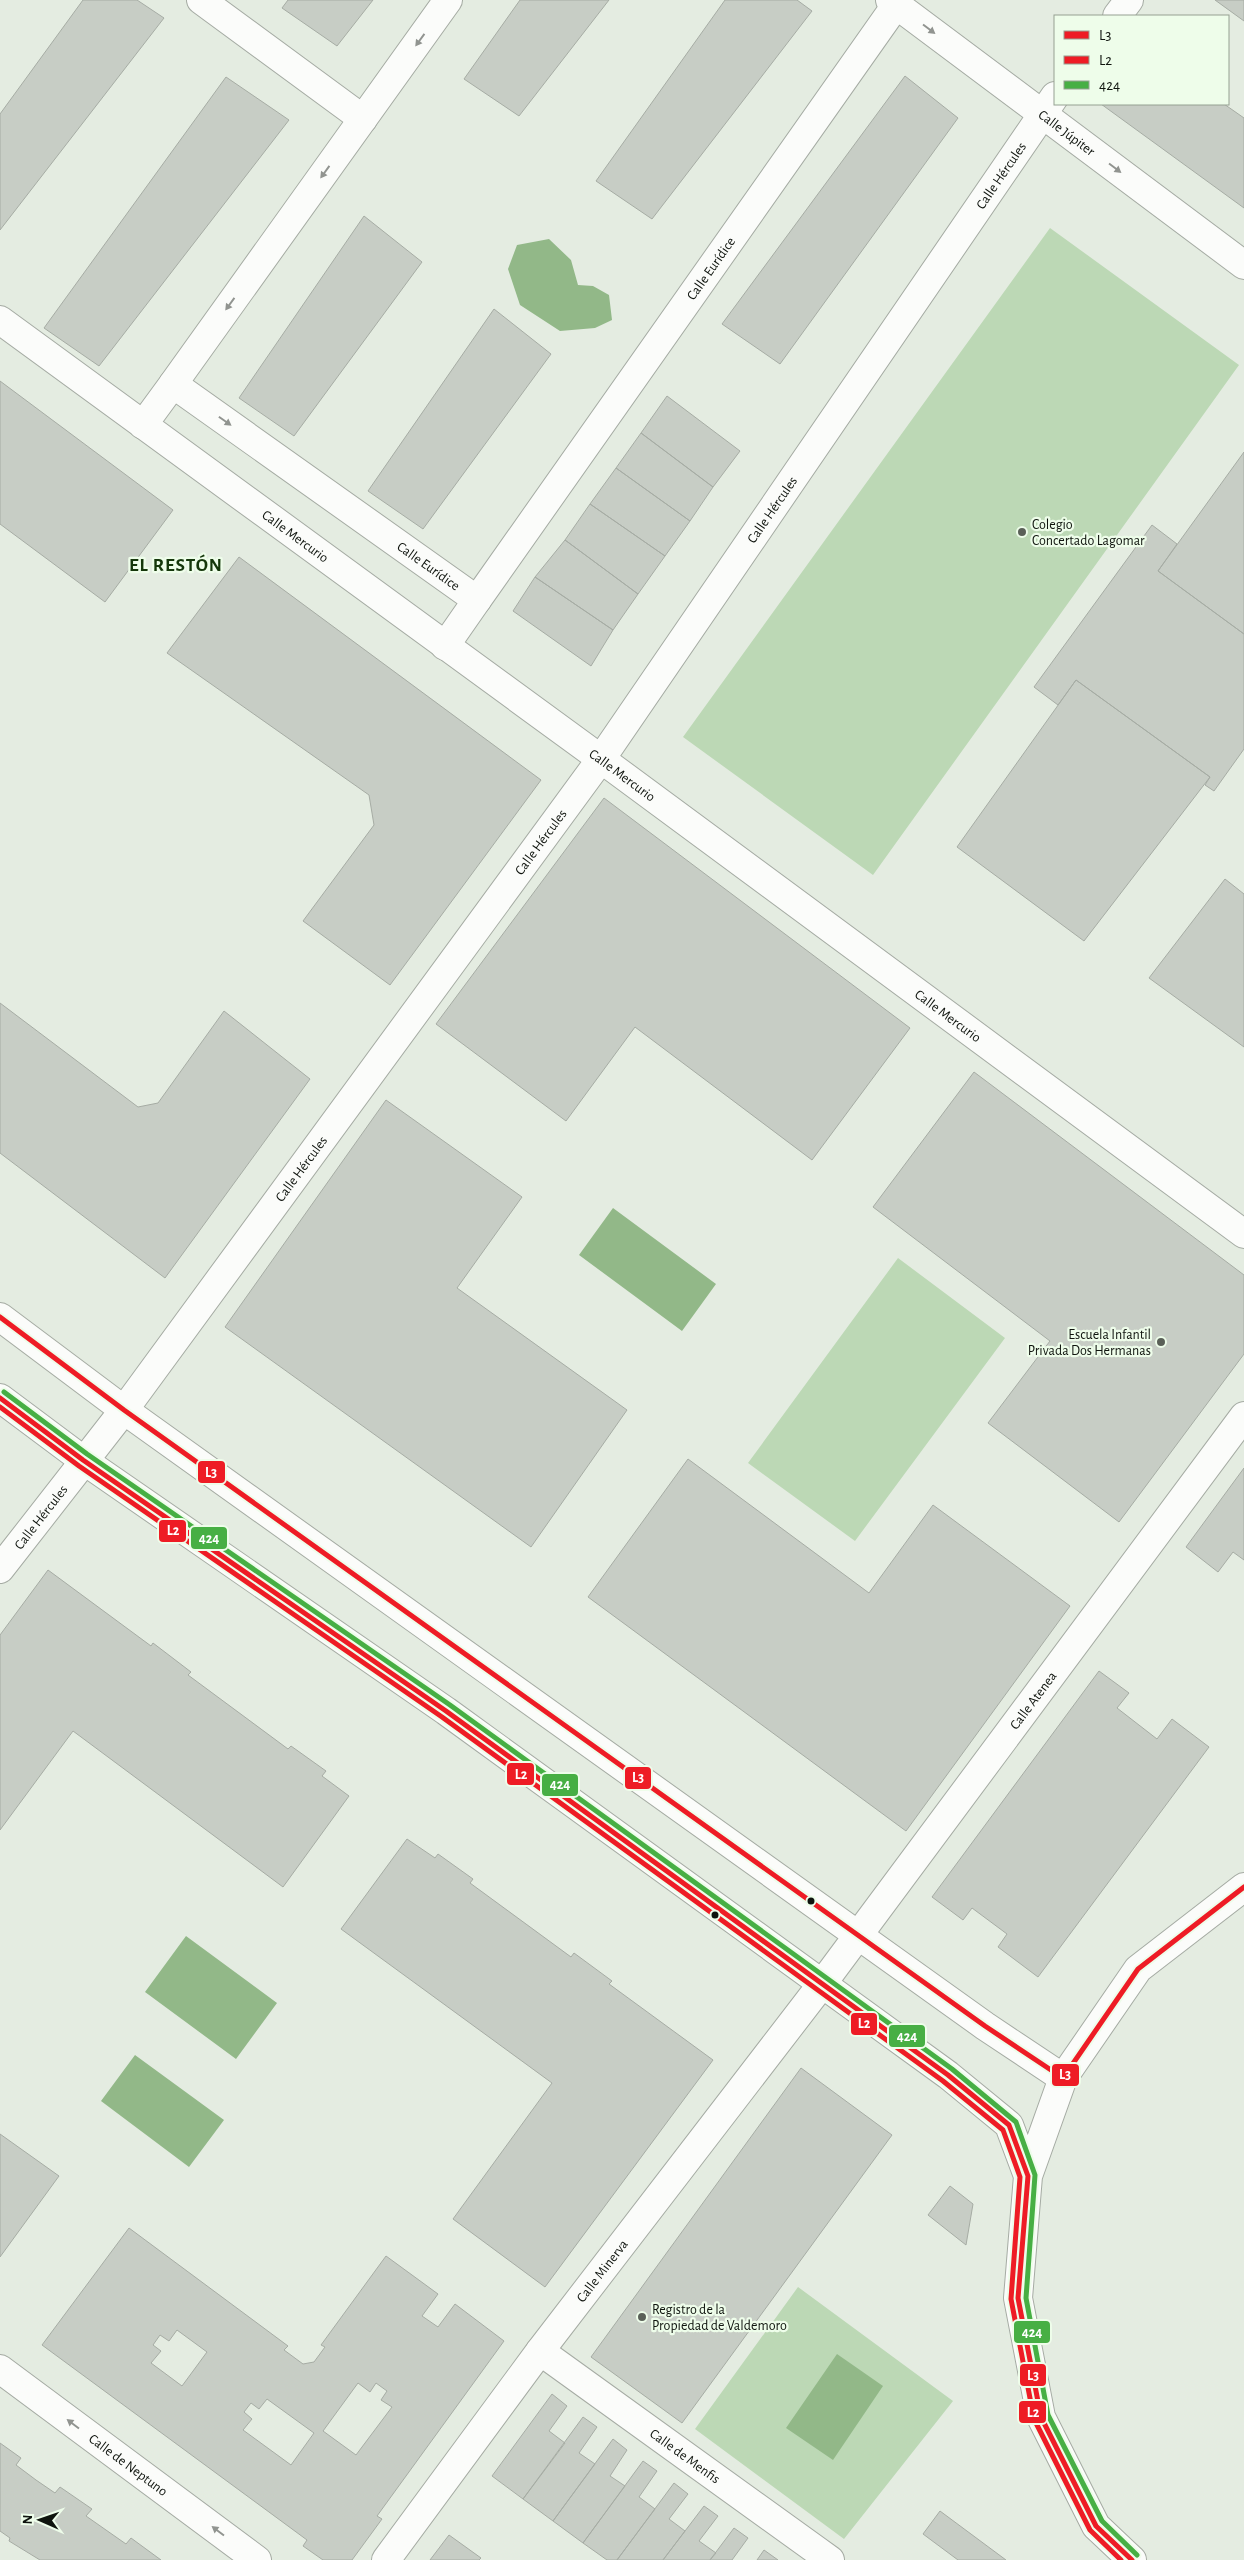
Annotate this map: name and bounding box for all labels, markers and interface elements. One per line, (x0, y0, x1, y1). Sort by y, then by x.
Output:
legend (1054, 15, 1229, 105)
one-way arrow (922, 24, 936, 34)
text: L3 (1099, 28, 1111, 43)
one-way arrow (415, 33, 425, 47)
text: L2 (1099, 53, 1112, 68)
text: 424 (1099, 78, 1120, 93)
street label: Calle Júpiter (1035, 108, 1098, 159)
street label: Calle Hércules (974, 140, 1029, 212)
one-way arrow (1108, 163, 1122, 173)
one-way arrow (320, 165, 330, 179)
street label: Calle Eurídice (685, 235, 738, 303)
one-way arrow (225, 297, 236, 310)
one-way arrow (218, 416, 232, 426)
street label: Calle Hércules (745, 474, 800, 546)
street label: Calle Mercurio (259, 508, 331, 566)
place label: Colegio Concertado Lagomar (1032, 518, 1145, 548)
marker: Colegio Concertado Lagomar (1016, 526, 1028, 538)
street label: Calle Eurídice (394, 540, 462, 593)
district label: EL RESTÓN (129, 554, 223, 575)
street label: Calle Mercurio (586, 747, 658, 805)
street label: Calle Hércules (513, 807, 570, 878)
street label: Calle Mercurio (912, 987, 983, 1045)
street label: Calle Hércules (273, 1134, 330, 1204)
place label: Escuela Infantil Privada Dos Hermanas (1028, 1328, 1151, 1358)
marker: Escuela Infantil Privada Dos Hermanas (1155, 1336, 1167, 1348)
line badge: L3 (197, 1460, 226, 1484)
text: L3 (205, 1466, 217, 1480)
street label: Calle Hércules (12, 1483, 71, 1552)
line badge: L2 (158, 1519, 187, 1543)
text: L2 (167, 1524, 180, 1538)
line badge: 424 (190, 1526, 228, 1550)
text: 424 (199, 1532, 219, 1546)
street label: Calle Atenea (1008, 1669, 1060, 1732)
line badge: L2 (506, 1762, 535, 1786)
line badge: L3 (624, 1766, 652, 1790)
text: L2 (515, 1768, 528, 1782)
text: L3 (632, 1771, 644, 1785)
line badge: 424 (541, 1773, 579, 1797)
text: 424 (550, 1778, 570, 1792)
unlabelled marker (806, 1896, 816, 1906)
unlabelled marker (710, 1910, 720, 1920)
line badge: L2 (850, 2012, 878, 2036)
text: L2 (858, 2017, 871, 2031)
line badge: 424 (888, 2024, 926, 2048)
text: 424 (897, 2030, 917, 2044)
line badge: L3 (1051, 2063, 1080, 2087)
text: L3 (1059, 2068, 1071, 2082)
street label: Calle Minerva (574, 2237, 631, 2305)
place label: Registro de la Propiedad de Valdemoro (652, 2303, 787, 2333)
marker: Registro de la Propiedad de Valdemoro (636, 2311, 648, 2323)
line badge: 424 (1013, 2320, 1051, 2344)
text: 424 (1022, 2326, 1042, 2340)
line badge: L3 (1019, 2363, 1047, 2387)
text: L3 (1027, 2369, 1039, 2383)
line badge: L2 (1018, 2400, 1047, 2424)
text: L2 (1027, 2406, 1040, 2420)
one-way arrow (66, 2419, 80, 2429)
street label: Calle de Menfis (647, 2427, 722, 2486)
street label: Calle de Neptuno (86, 2432, 170, 2499)
north arrow (15, 2495, 65, 2545)
text: N (21, 2514, 35, 2525)
one-way arrow (211, 2526, 225, 2536)

